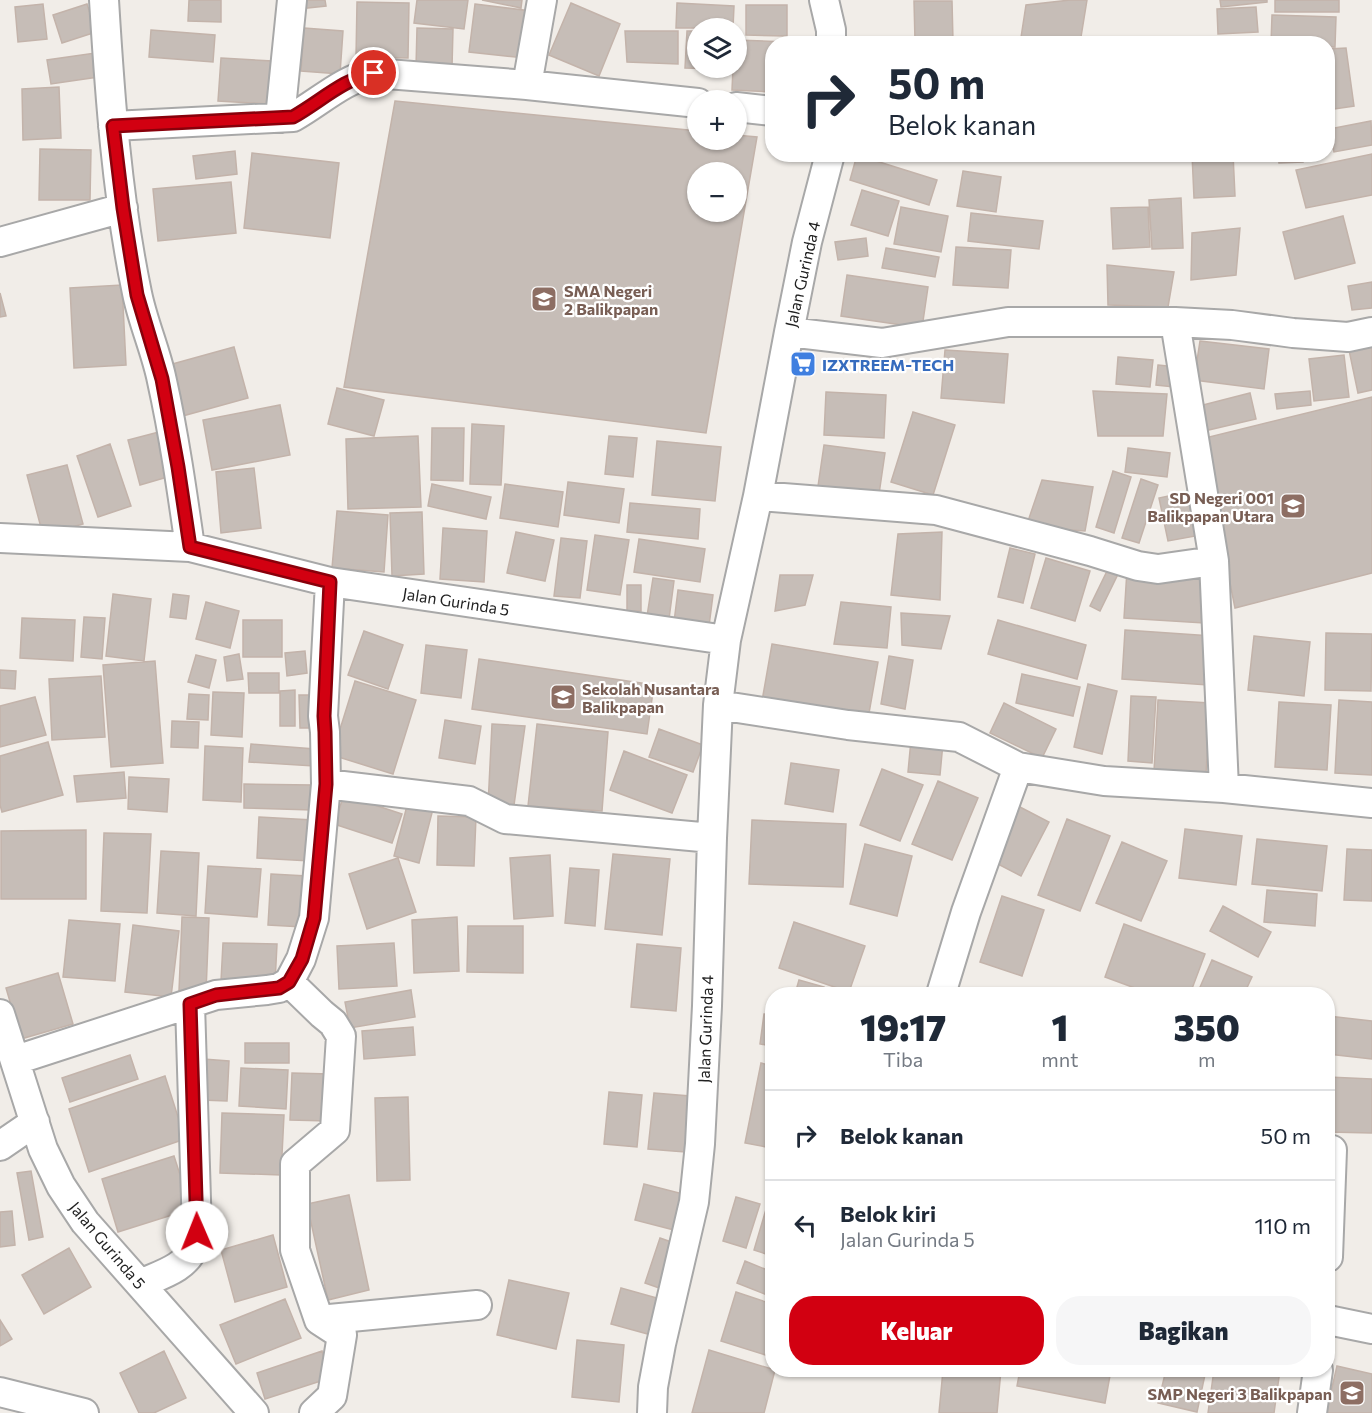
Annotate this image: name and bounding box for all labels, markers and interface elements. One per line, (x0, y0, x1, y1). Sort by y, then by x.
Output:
map controls (687, 18, 747, 222)
button: layers (687, 18, 747, 78)
pin (348, 47, 399, 98)
icon: arrive (357, 56, 390, 89)
text: 50 m (888, 56, 985, 108)
icon: right (789, 60, 867, 138)
button: + (687, 90, 747, 150)
text: Belok kanan (888, 108, 1036, 141)
button: − (687, 162, 747, 222)
street label: Jalan Gurinda 4 (781, 219, 824, 329)
place label: SMA Negeri 2 Balikpapan (564, 281, 658, 318)
school or university icon: SMA Negeri 2 Balikpapan (529, 284, 559, 314)
supermarket icon: IZXTREEM-TECH (788, 349, 818, 379)
place label: IZXTREEM-TECH (822, 355, 954, 374)
place label: SD Negeri 001 Balikpapan Utara (1147, 488, 1274, 525)
school or university icon: SD Negeri 001 Balikpapan Utara (1278, 491, 1308, 521)
street label: Jalan Gurinda 5 (401, 583, 511, 619)
place label: Sekolah Nusantara Balikpapan (582, 679, 720, 716)
school or university icon: Sekolah Nusantara Balikpapan (548, 682, 578, 712)
street label: Jalan Gurinda 4 (694, 974, 716, 1083)
text: 19:17 (860, 1004, 946, 1048)
text: 1 (1051, 1004, 1068, 1048)
text: 350 (1173, 1004, 1240, 1048)
text: Tiba (883, 1047, 923, 1071)
text: mnt (1041, 1047, 1078, 1071)
text: m (1198, 1047, 1215, 1071)
icon: right (789, 1119, 822, 1152)
text: Belok kanan (840, 1122, 963, 1149)
text: 50 m (1261, 1122, 1311, 1149)
street label: Jalan Gurinda 5 (66, 1198, 150, 1292)
position arrow (165, 1200, 229, 1264)
text: Belok kiri (840, 1200, 936, 1227)
icon: left (789, 1209, 822, 1242)
text: 110 m (1254, 1212, 1311, 1239)
text: Jalan Gurinda 5 (840, 1227, 975, 1251)
button: Keluar (789, 1296, 1044, 1365)
button: Bagikan (1056, 1296, 1311, 1365)
school or university icon: SMP Negeri 3 Balikpapan (1337, 1378, 1367, 1408)
place label: SMP Negeri 3 Balikpapan (1147, 1384, 1332, 1403)

